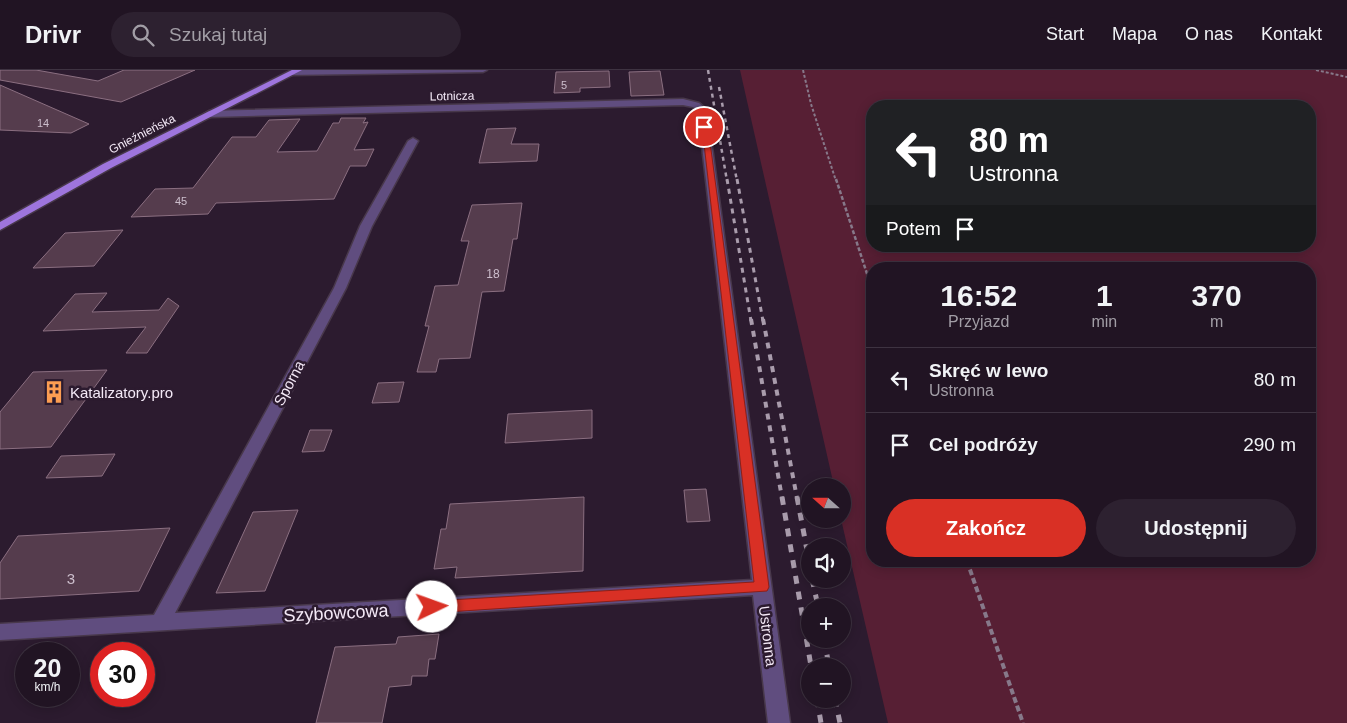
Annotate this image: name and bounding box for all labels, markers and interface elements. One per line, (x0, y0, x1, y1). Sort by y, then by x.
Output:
search box (111, 12, 461, 57)
text: Drivr (25, 21, 81, 48)
icon: search (129, 21, 157, 49)
text: Szukaj tutaj (169, 24, 267, 45)
text: Start (1046, 24, 1084, 44)
text: Mapa (1112, 24, 1157, 44)
text: O nas (1185, 24, 1233, 44)
text: Kontakt (1261, 24, 1322, 44)
house number: 5 (561, 79, 567, 91)
street label: Lotnicza (430, 89, 475, 103)
pin (683, 106, 725, 148)
street label: Gnieźnieńska (106, 111, 178, 157)
icon: arrive (690, 113, 718, 141)
house number: 14 (37, 117, 49, 129)
icon: left (886, 120, 951, 185)
text: 80 m (969, 120, 1049, 159)
text: Ustronna (969, 161, 1058, 186)
house number: 45 (175, 195, 187, 207)
icon: arrive (951, 215, 979, 243)
text: Potem (886, 218, 941, 239)
house number: 18 (486, 267, 500, 281)
text: 16:52 (940, 279, 1017, 312)
text: 1 (1096, 279, 1113, 312)
text: 370 (1192, 279, 1242, 312)
text: Przyjazd (948, 313, 1009, 330)
text: min (1091, 313, 1117, 330)
text: m (1210, 313, 1223, 330)
street label: Sporna (270, 357, 308, 408)
text: Skręć w lewo (929, 360, 1048, 381)
icon: left (886, 366, 914, 394)
text: 80 m (1254, 369, 1296, 390)
building icon: Katalizatory.pro (41, 379, 67, 405)
text: Ustronna (929, 382, 994, 399)
place label: Katalizatory.pro (70, 384, 173, 401)
icon: arrive (886, 431, 914, 459)
text: Cel podróży (929, 434, 1038, 455)
text: 290 m (1243, 434, 1296, 455)
north arrow (801, 478, 851, 528)
map controls (801, 478, 851, 708)
button: Zakończ (886, 499, 1086, 557)
button: Udostępnij (1096, 499, 1296, 557)
button: sound (801, 538, 851, 588)
house number: 3 (67, 570, 75, 587)
position arrow (405, 580, 457, 632)
button: + (801, 598, 851, 648)
street label: Szybowcowa (283, 600, 390, 626)
street label: Ustronna (756, 605, 780, 668)
speed limit sign: 30 (90, 642, 155, 707)
text: 20 (34, 654, 61, 682)
button: − (801, 658, 851, 708)
text: km/h (34, 680, 61, 694)

